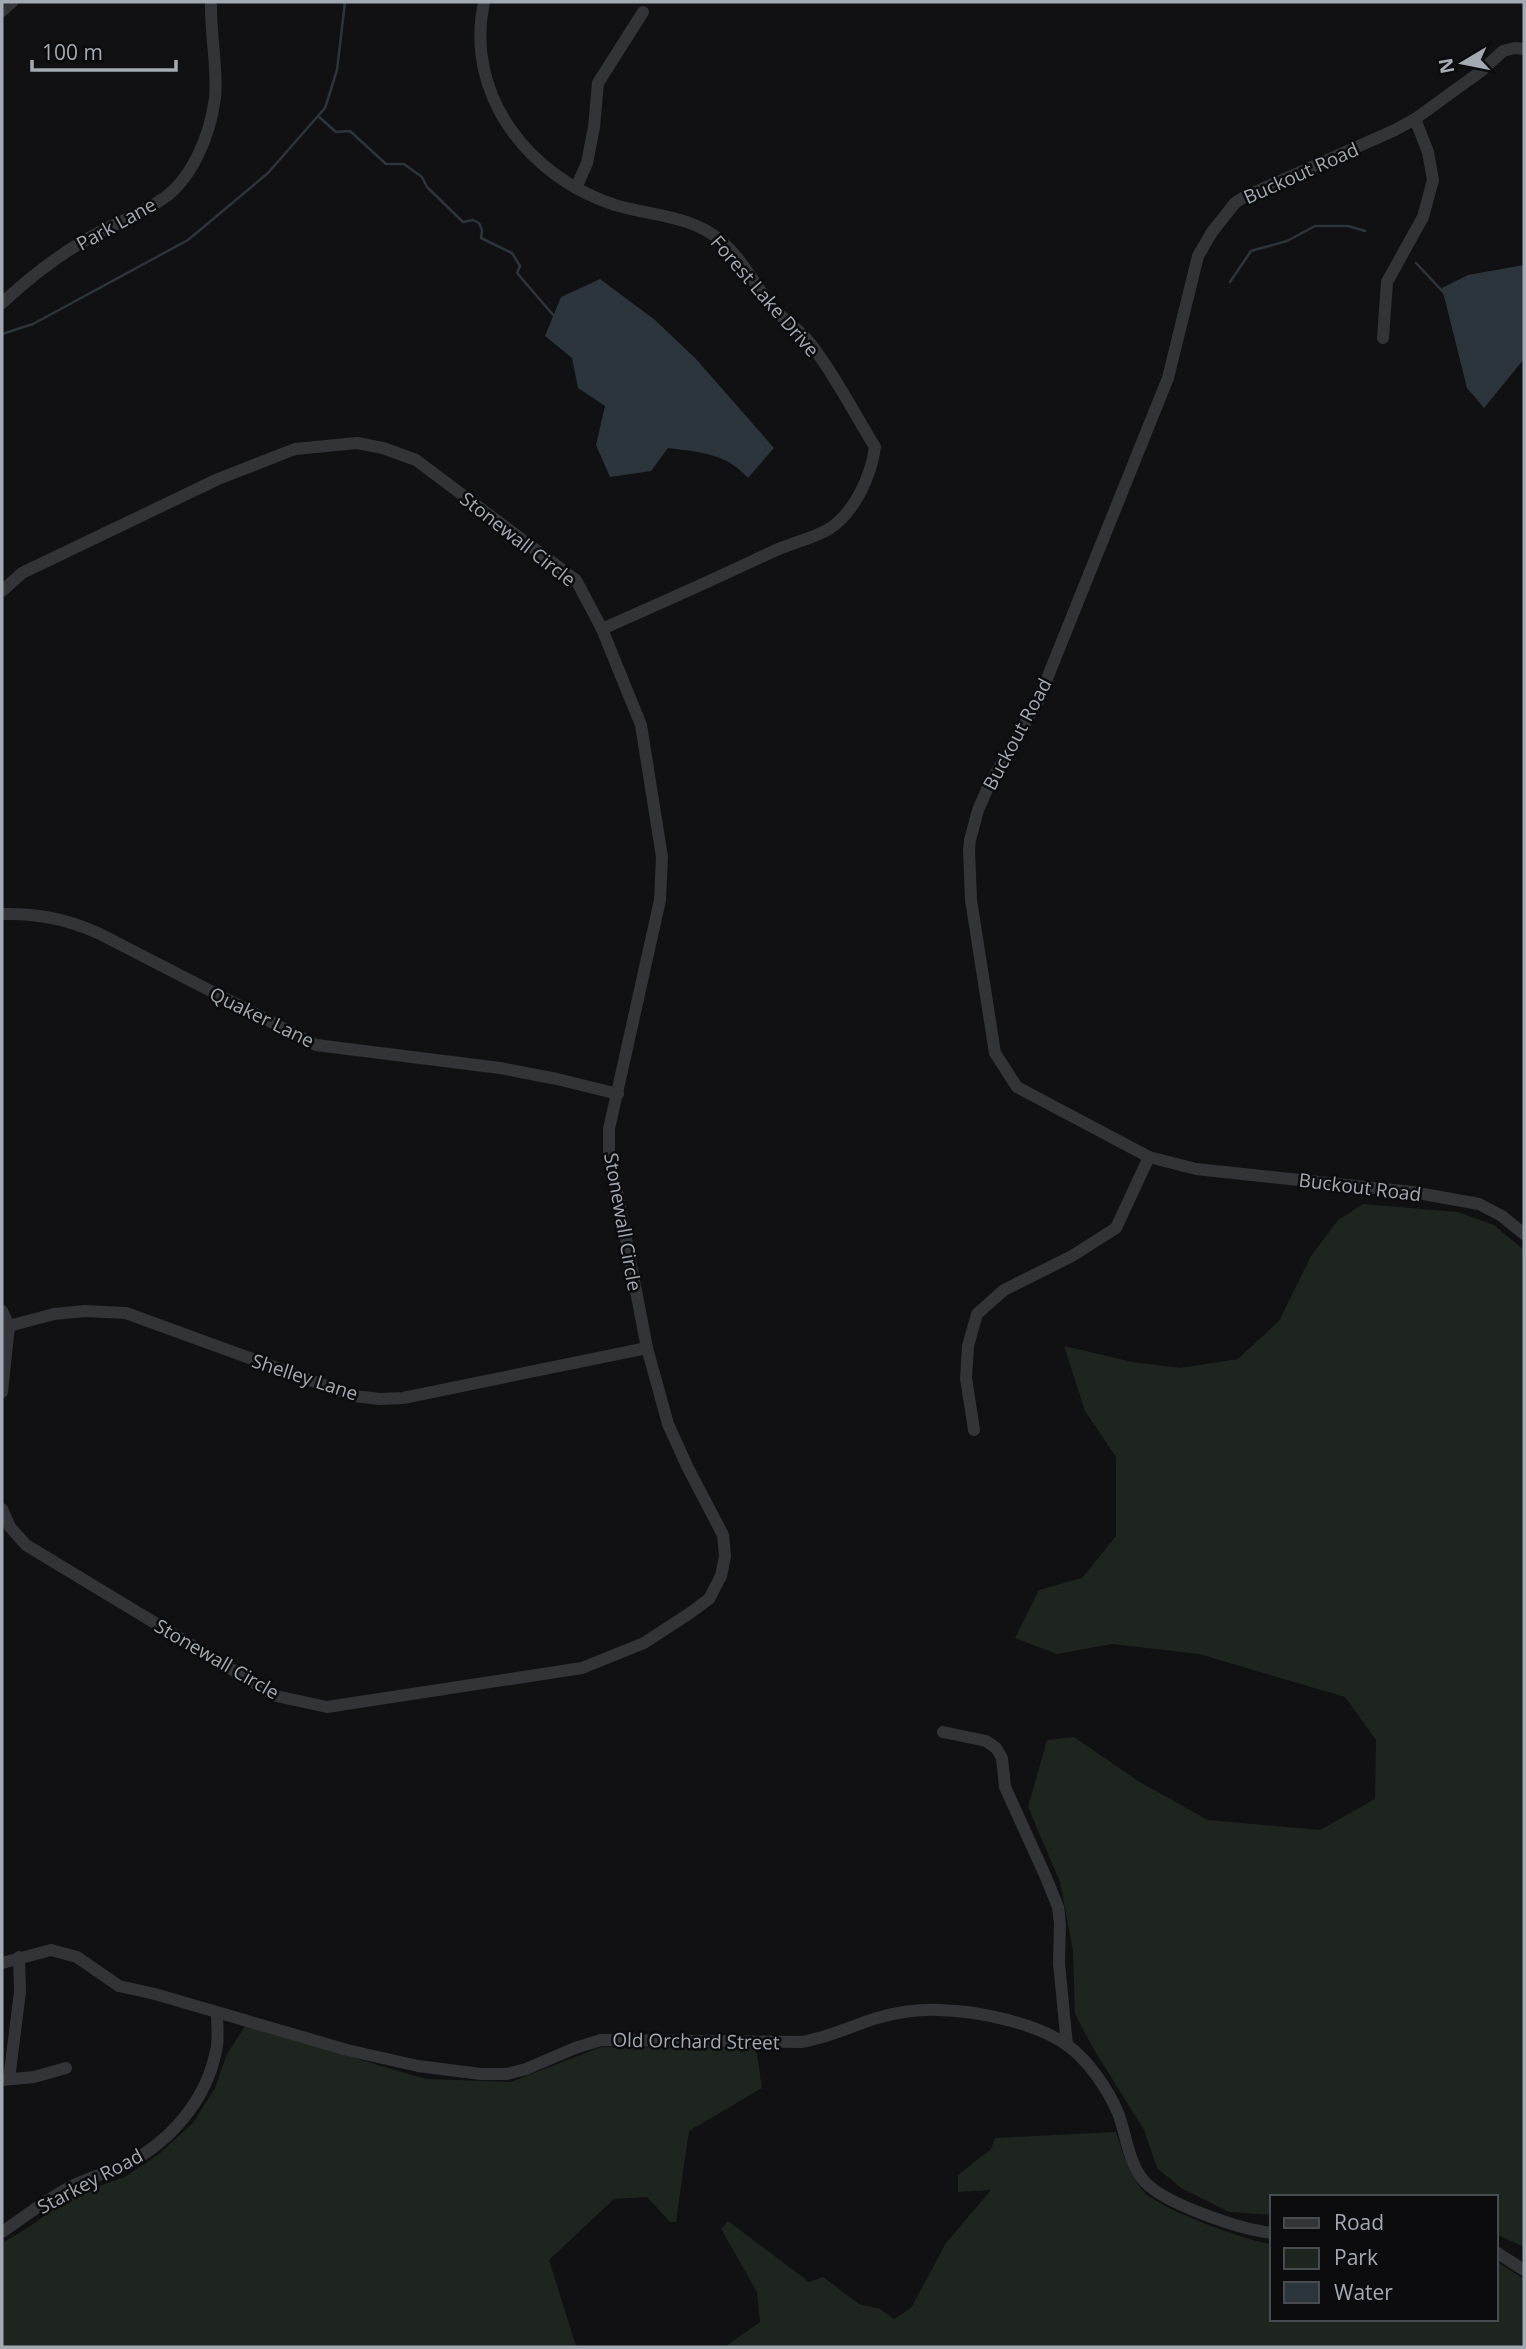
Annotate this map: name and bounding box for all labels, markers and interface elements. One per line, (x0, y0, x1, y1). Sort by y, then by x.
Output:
scale bar (32, 28, 175, 72)
north arrow (1428, 28, 1498, 98)
text: 100 m (42, 38, 103, 66)
text: N (1432, 56, 1460, 76)
street label: Buckout Road (1239, 136, 1363, 210)
street label: Park Lane (71, 191, 161, 257)
street label: Forest Lake Drive (705, 230, 825, 362)
street label: Stonewall Circle (455, 486, 581, 592)
street label: Buckout Road (977, 674, 1057, 794)
street label: Quaker Lane (205, 981, 319, 1053)
street label: Stonewall Circle (598, 1151, 648, 1293)
street label: Buckout Road (1297, 1167, 1423, 1207)
street label: Shelley Lane (249, 1348, 361, 1406)
street label: Stonewall Circle (150, 1613, 284, 1705)
street label: Old Orchard Street (612, 2027, 780, 2055)
street label: Starkey Road (33, 2142, 147, 2220)
legend (1270, 2195, 1498, 2321)
text: Road (1334, 2208, 1384, 2236)
text: Park (1334, 2243, 1378, 2271)
text: Water (1334, 2278, 1393, 2306)

